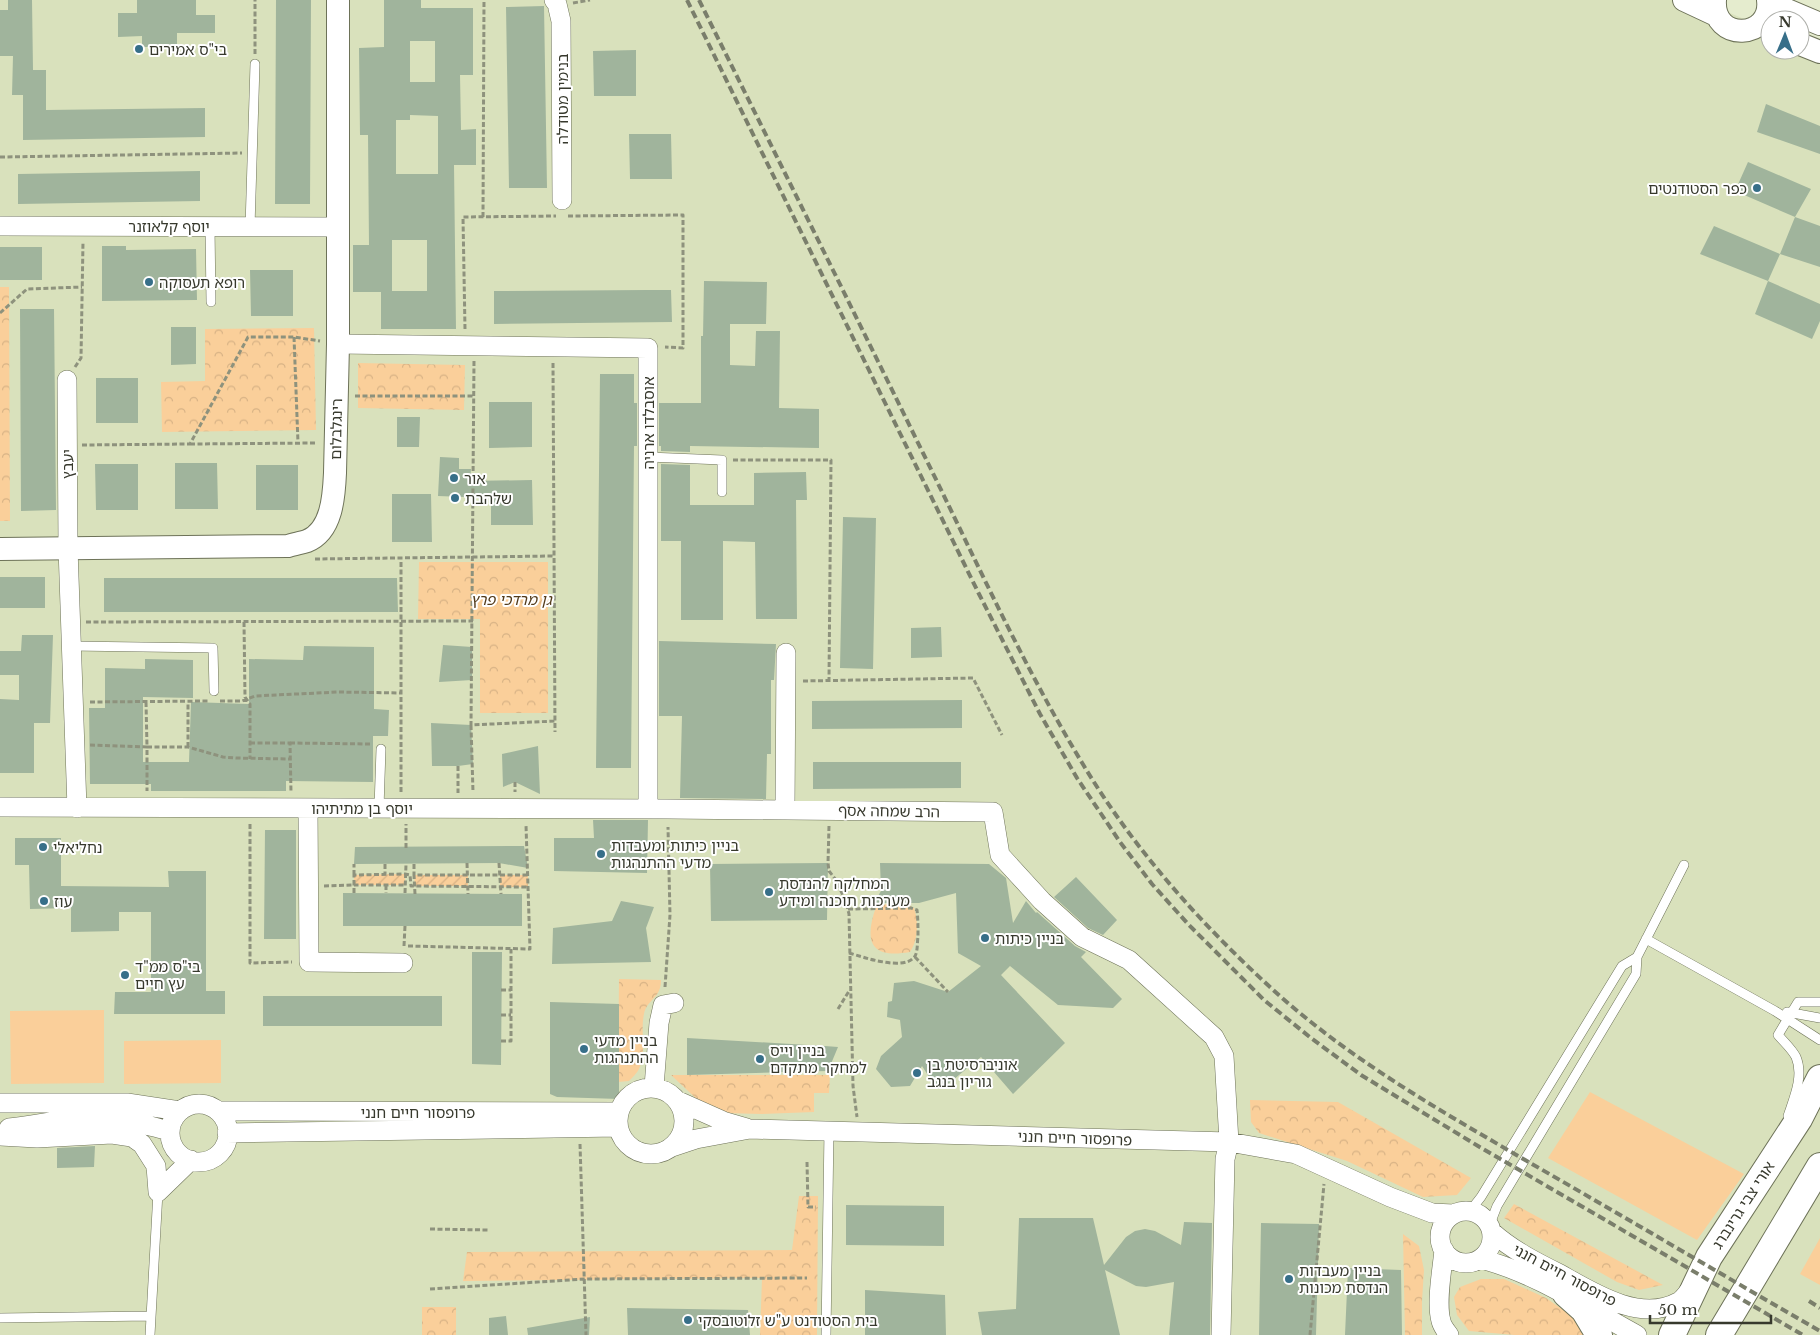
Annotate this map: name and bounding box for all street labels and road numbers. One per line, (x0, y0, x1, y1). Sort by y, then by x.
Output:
street label: בנימין מטודלה (553, 53, 572, 145)
street label: יוסף קלאוזנר (128, 217, 210, 236)
street label: אוסבלדו ארניה (639, 376, 658, 470)
street label: רינגלבלום (326, 398, 346, 460)
street label: יעבץ (58, 449, 77, 479)
street label: יוסף בן מתיתיהו (311, 799, 413, 818)
street label: הרב שמחה אסף (838, 801, 940, 821)
street label: פרופסור חיים חנני (361, 1103, 475, 1122)
street label: פרופסור חיים חנני (1017, 1127, 1133, 1149)
street label: אורי צבי גרינברג (1708, 1158, 1778, 1252)
street label: פרופסור חיים חנני (1510, 1240, 1620, 1310)

